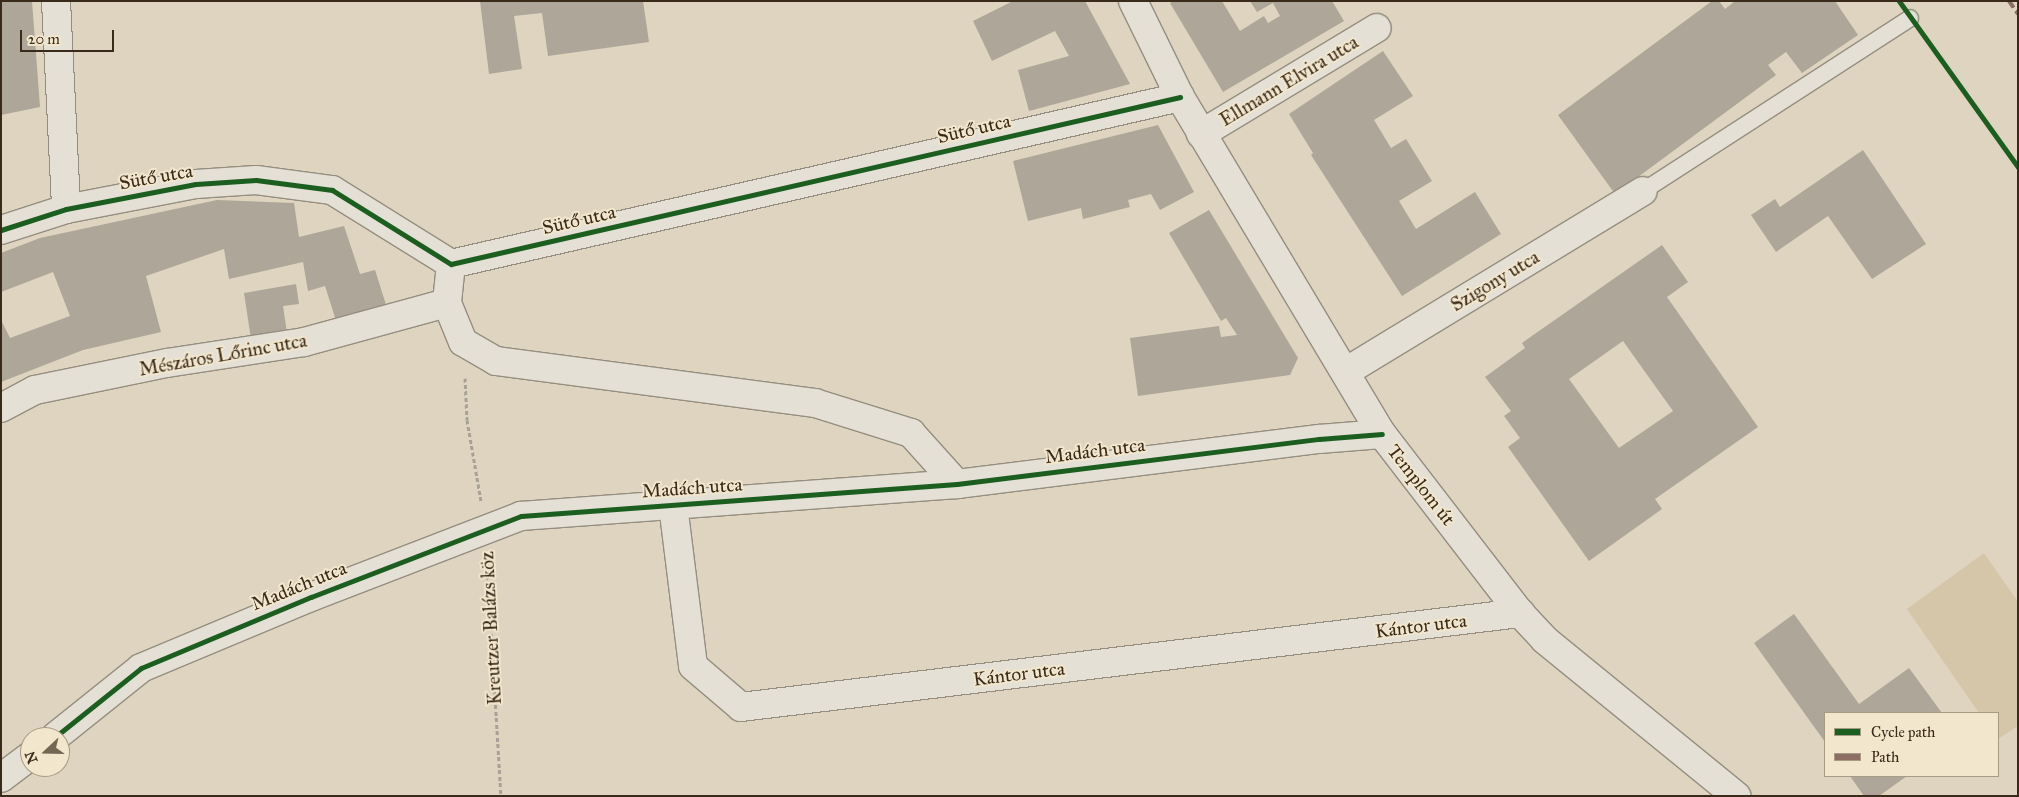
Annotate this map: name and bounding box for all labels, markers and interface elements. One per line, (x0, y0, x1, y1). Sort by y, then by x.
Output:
scale bar (22, 20, 116, 52)
text: 20 m (28, 30, 60, 48)
street label: Ellmann Elvira utca (1216, 31, 1362, 131)
street label: Sütő utca (935, 110, 1013, 148)
street label: Sütő utca (117, 159, 195, 195)
street label: Sütő utca (540, 201, 618, 239)
street label: Szigony utca (1447, 246, 1543, 316)
street label: Mészáros Lőrinc utca (137, 329, 309, 381)
street label: Madách utca (1044, 434, 1146, 468)
street label: Templom út (1382, 440, 1460, 530)
street label: Madách utca (641, 473, 743, 503)
street label: Kreutzer Balázs köz (476, 551, 506, 705)
street label: Madách utca (248, 557, 350, 615)
street label: Kántor utca (1374, 609, 1468, 643)
street label: Kántor utca (972, 657, 1066, 691)
legend (1824, 712, 1999, 777)
text: Cycle path (1871, 723, 1935, 741)
north arrow (20, 727, 70, 777)
text: Path (1871, 748, 1899, 766)
text: N (21, 749, 42, 766)

